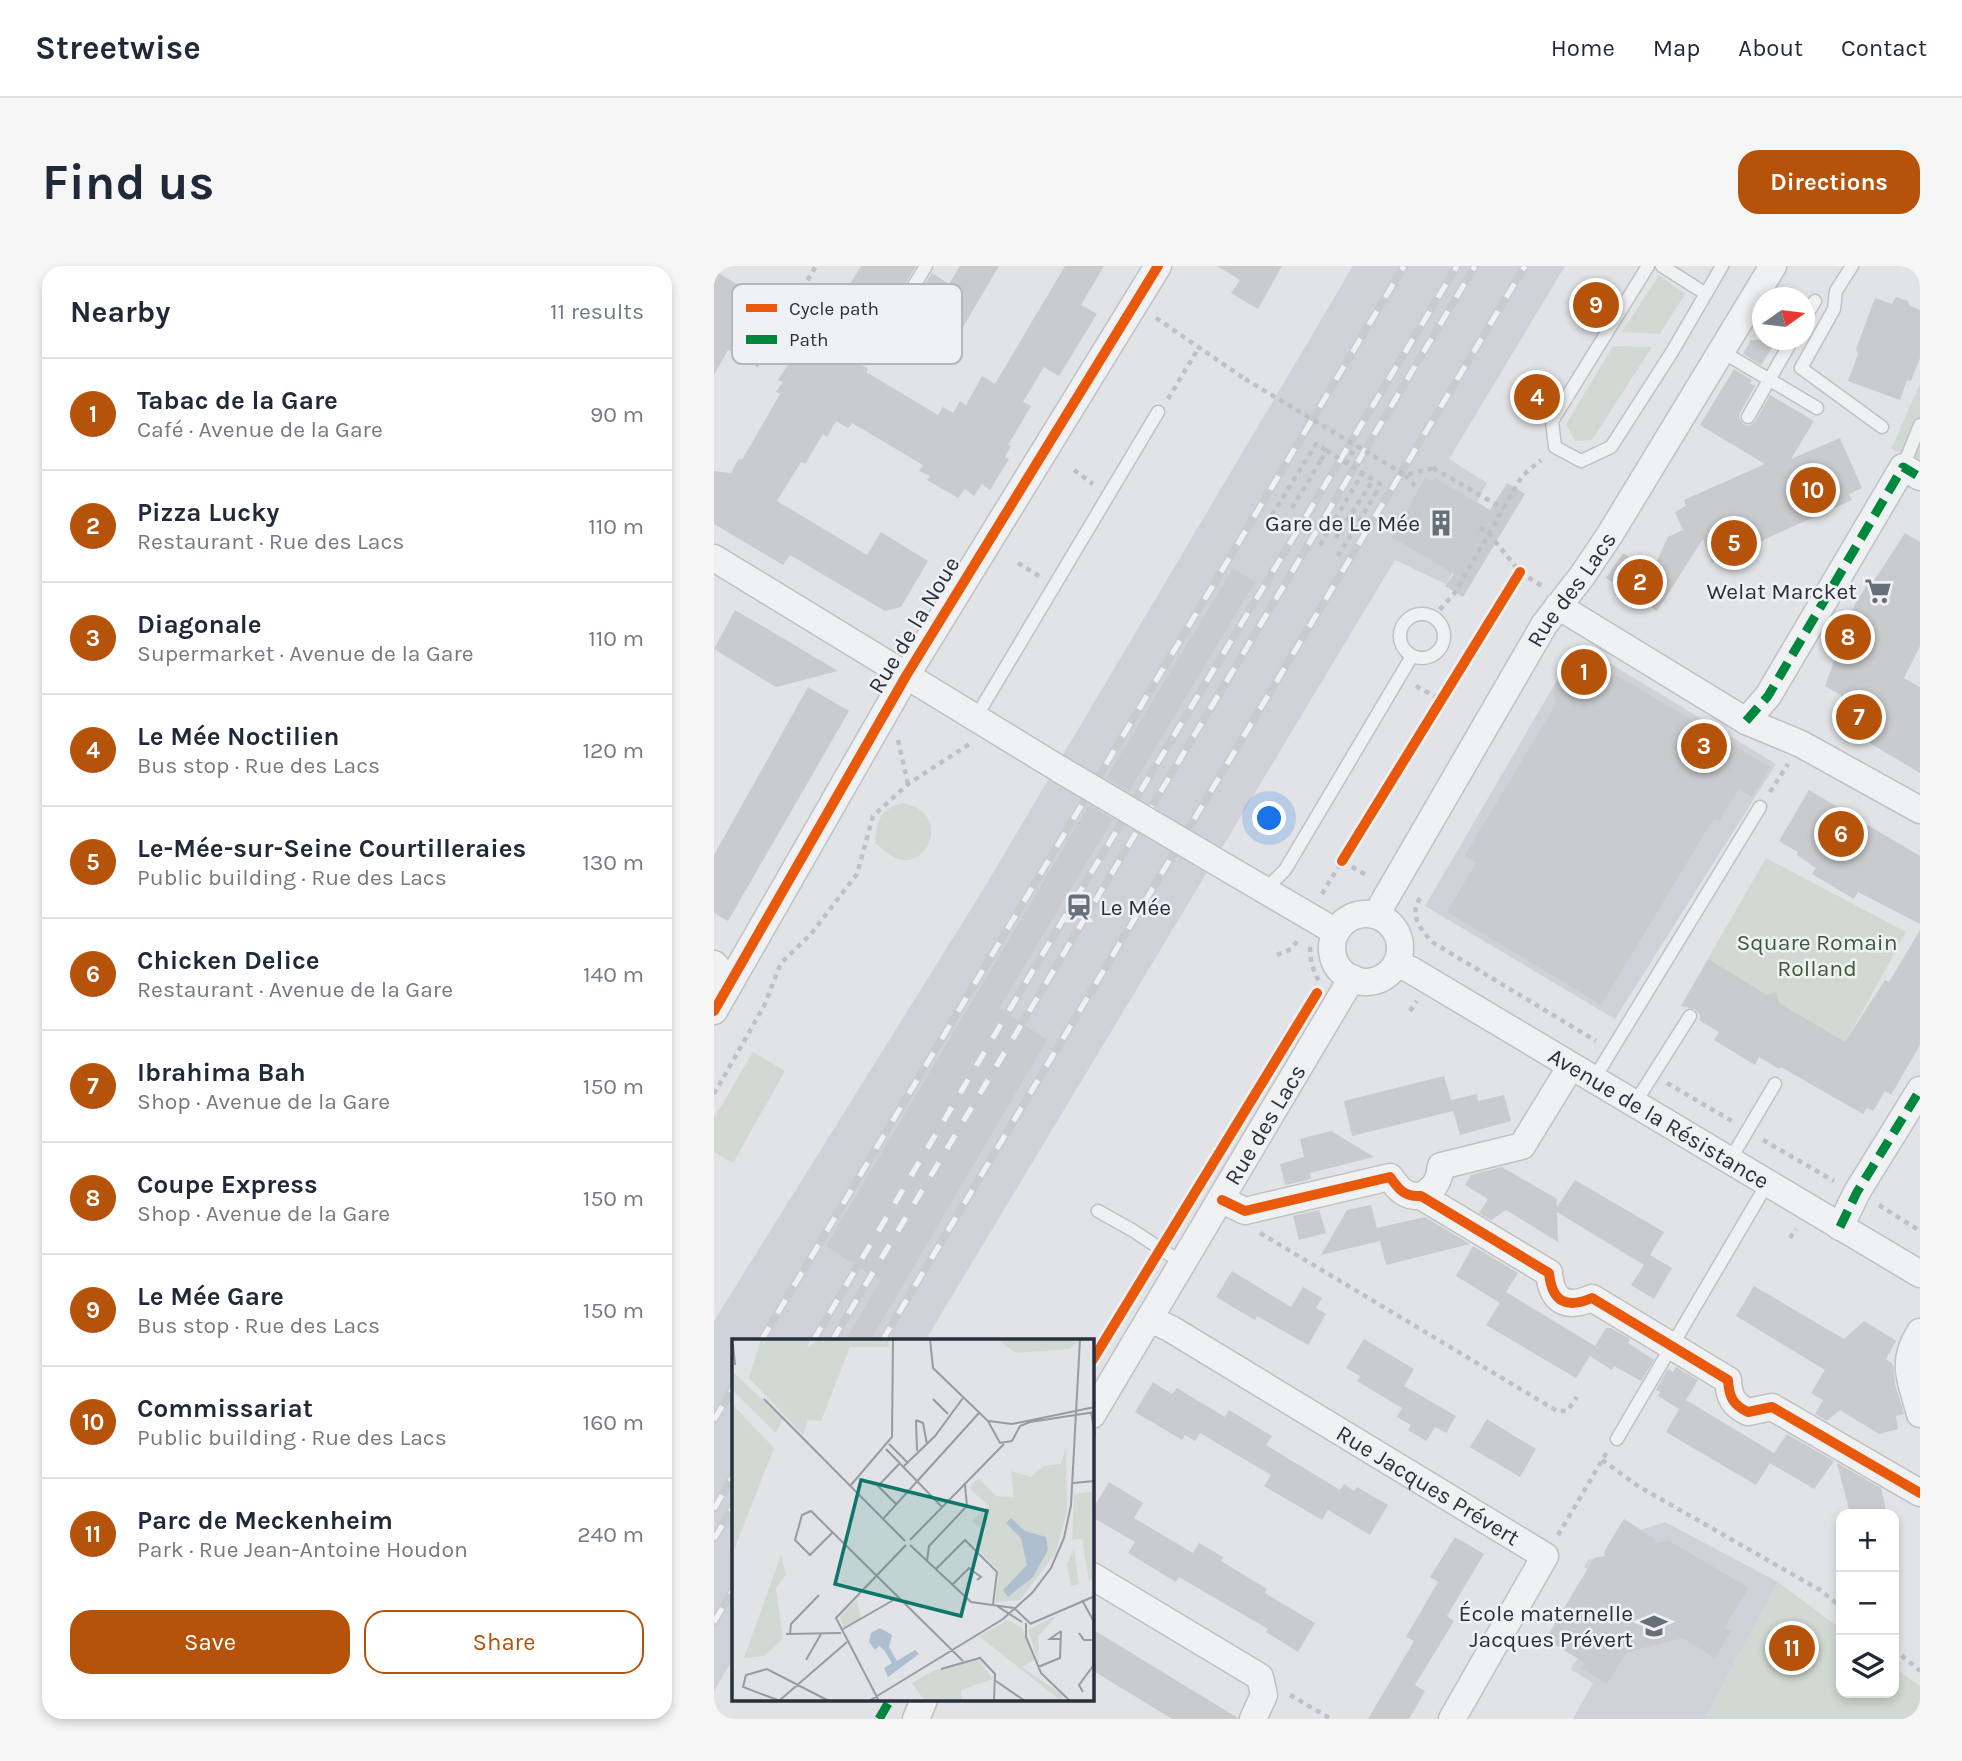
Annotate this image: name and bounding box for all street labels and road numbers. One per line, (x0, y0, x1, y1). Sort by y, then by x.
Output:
street label: Rue des Lacs (1521, 526, 1622, 652)
street label: Rue de la Noue (863, 552, 965, 698)
street label: Avenue de la Résistance (1544, 1042, 1774, 1194)
street label: Rue des Lacs (1219, 1059, 1311, 1190)
street label: Rue Jacques Prévert (1332, 1419, 1525, 1551)

